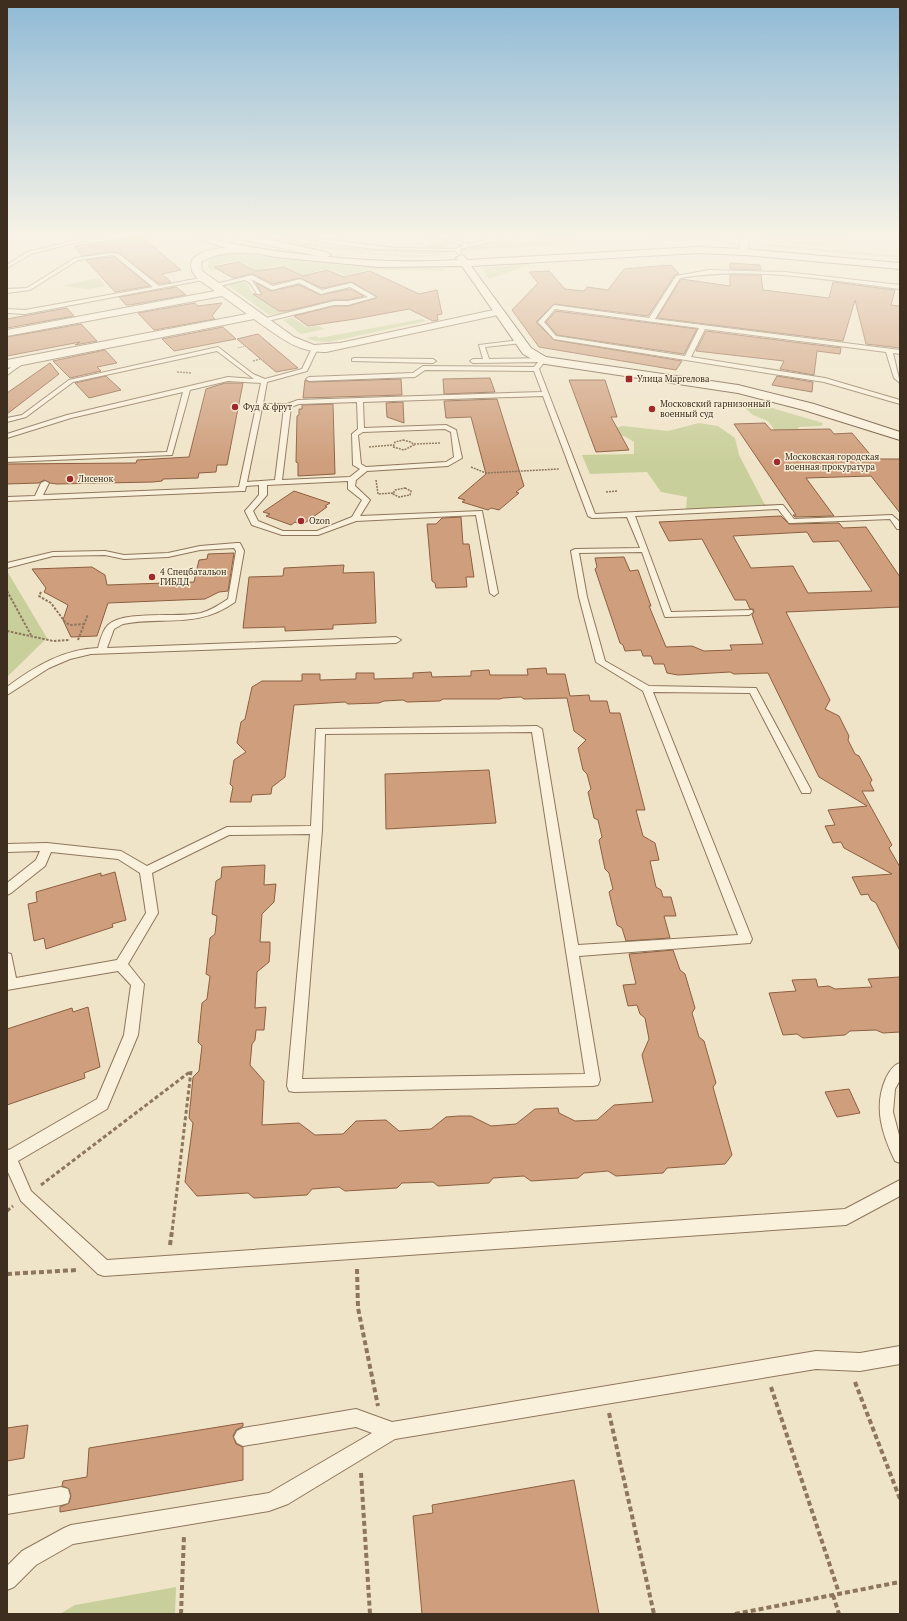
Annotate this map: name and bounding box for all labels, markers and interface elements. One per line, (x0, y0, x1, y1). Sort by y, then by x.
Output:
place label: Улица Маргелова (637, 373, 710, 385)
marker: Улица Маргелова (624, 374, 634, 384)
place label: Московский гарнизонный военный суд (660, 398, 771, 420)
place label: Фуд & фрут (243, 401, 293, 413)
marker: Фуд & фрут (230, 402, 240, 412)
marker: Московский гарнизонный военный суд (647, 404, 657, 414)
place label: Московская городская военная прокуратура (785, 451, 879, 473)
marker: Московская городская военная прокуратура (772, 457, 782, 467)
place label: Лисенок (77, 473, 113, 485)
marker: Лисенок (65, 474, 75, 484)
place label: Ozon (309, 515, 331, 527)
marker: Ozon (296, 516, 306, 526)
place label: 4 Спецбатальон ГИБДД (160, 566, 227, 588)
marker: 4 Спецбатальон ГИБДД (147, 572, 157, 582)

